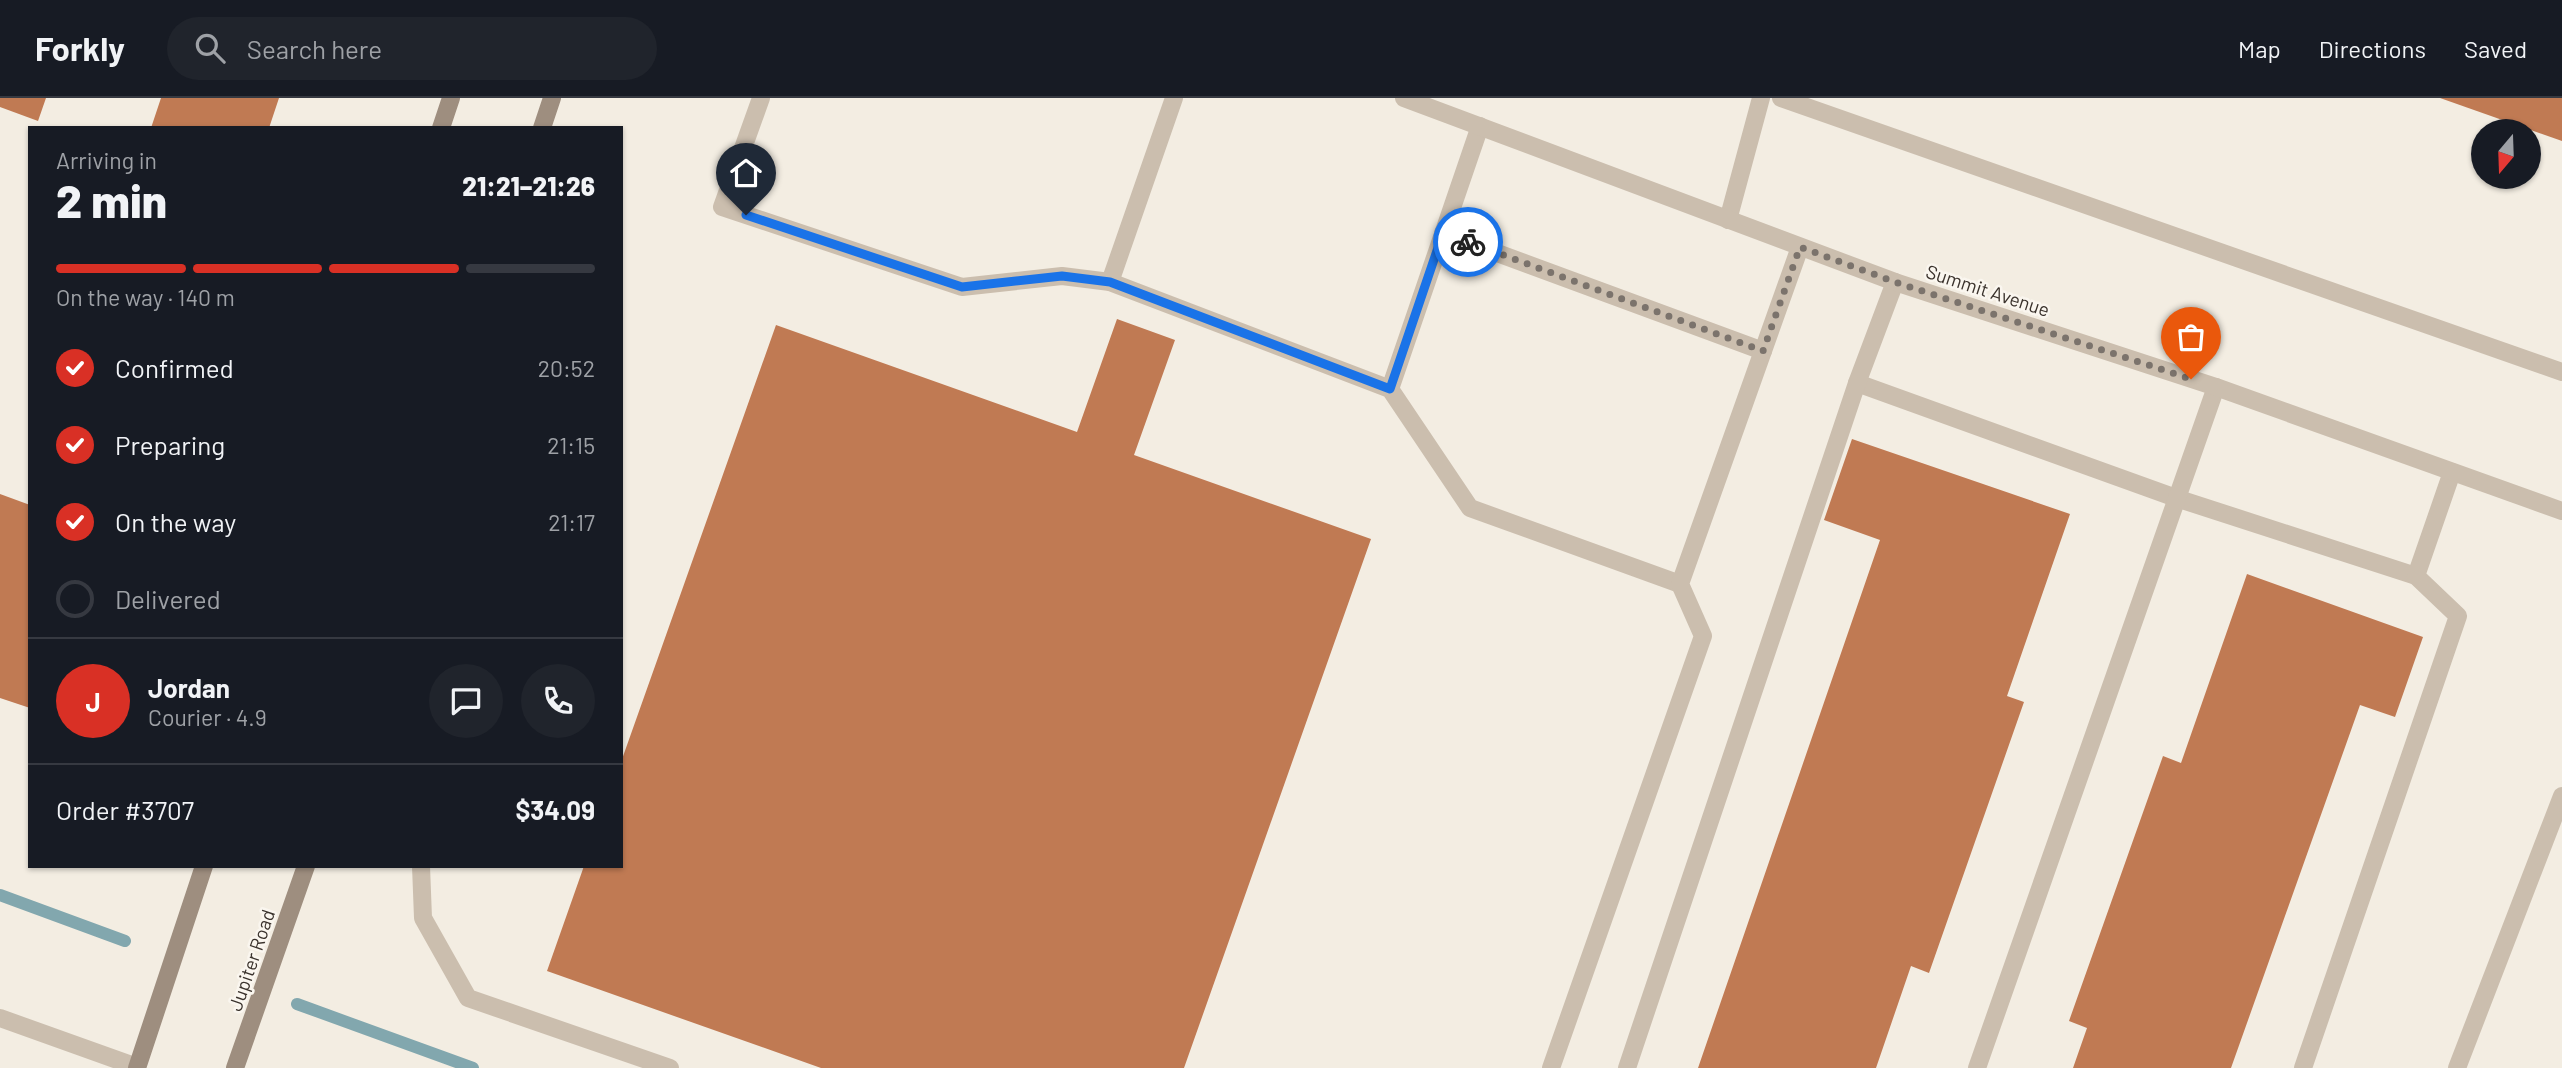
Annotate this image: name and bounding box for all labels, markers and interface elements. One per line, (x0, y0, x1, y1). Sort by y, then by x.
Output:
search box (167, 17, 657, 80)
text: Forkly (35, 28, 125, 68)
icon: search (191, 29, 229, 67)
text: Search here (247, 33, 382, 64)
text: Map (2238, 34, 2281, 63)
text: Directions (2319, 34, 2426, 63)
text: Saved (2464, 34, 2527, 63)
north arrow (2471, 119, 2541, 189)
map controls (2471, 119, 2541, 189)
pin (716, 143, 776, 215)
text: Arriving in (56, 146, 157, 174)
icon: home (727, 154, 765, 192)
text: 21:21–21:26 (462, 170, 595, 201)
text: 2 min (56, 172, 167, 227)
courier (1433, 207, 1503, 277)
icon: bike (1449, 223, 1487, 261)
street label: Summit Avenue (1923, 259, 2053, 321)
text: On the way · 140 m (56, 283, 235, 311)
pin (2161, 307, 2221, 379)
icon: bag (2172, 318, 2210, 356)
icon: check (56, 349, 94, 387)
text: Confirmed (115, 352, 234, 383)
text: 20:52 (538, 354, 595, 382)
icon: check (56, 426, 94, 464)
text: Preparing (115, 429, 225, 460)
text: 21:15 (547, 431, 595, 459)
icon: check (56, 503, 94, 541)
text: On the way (115, 506, 236, 537)
text: 21:17 (548, 508, 595, 536)
text: Delivered (115, 583, 221, 614)
button: chat (429, 664, 503, 738)
button: phone (521, 664, 595, 738)
text: Jordan (148, 672, 230, 703)
text: J (85, 686, 101, 717)
text: Courier · 4.9 (148, 703, 267, 731)
text: Order #3707 (56, 794, 194, 825)
text: $34.09 (515, 794, 595, 825)
street label: Jupiter Road (223, 906, 279, 1014)

